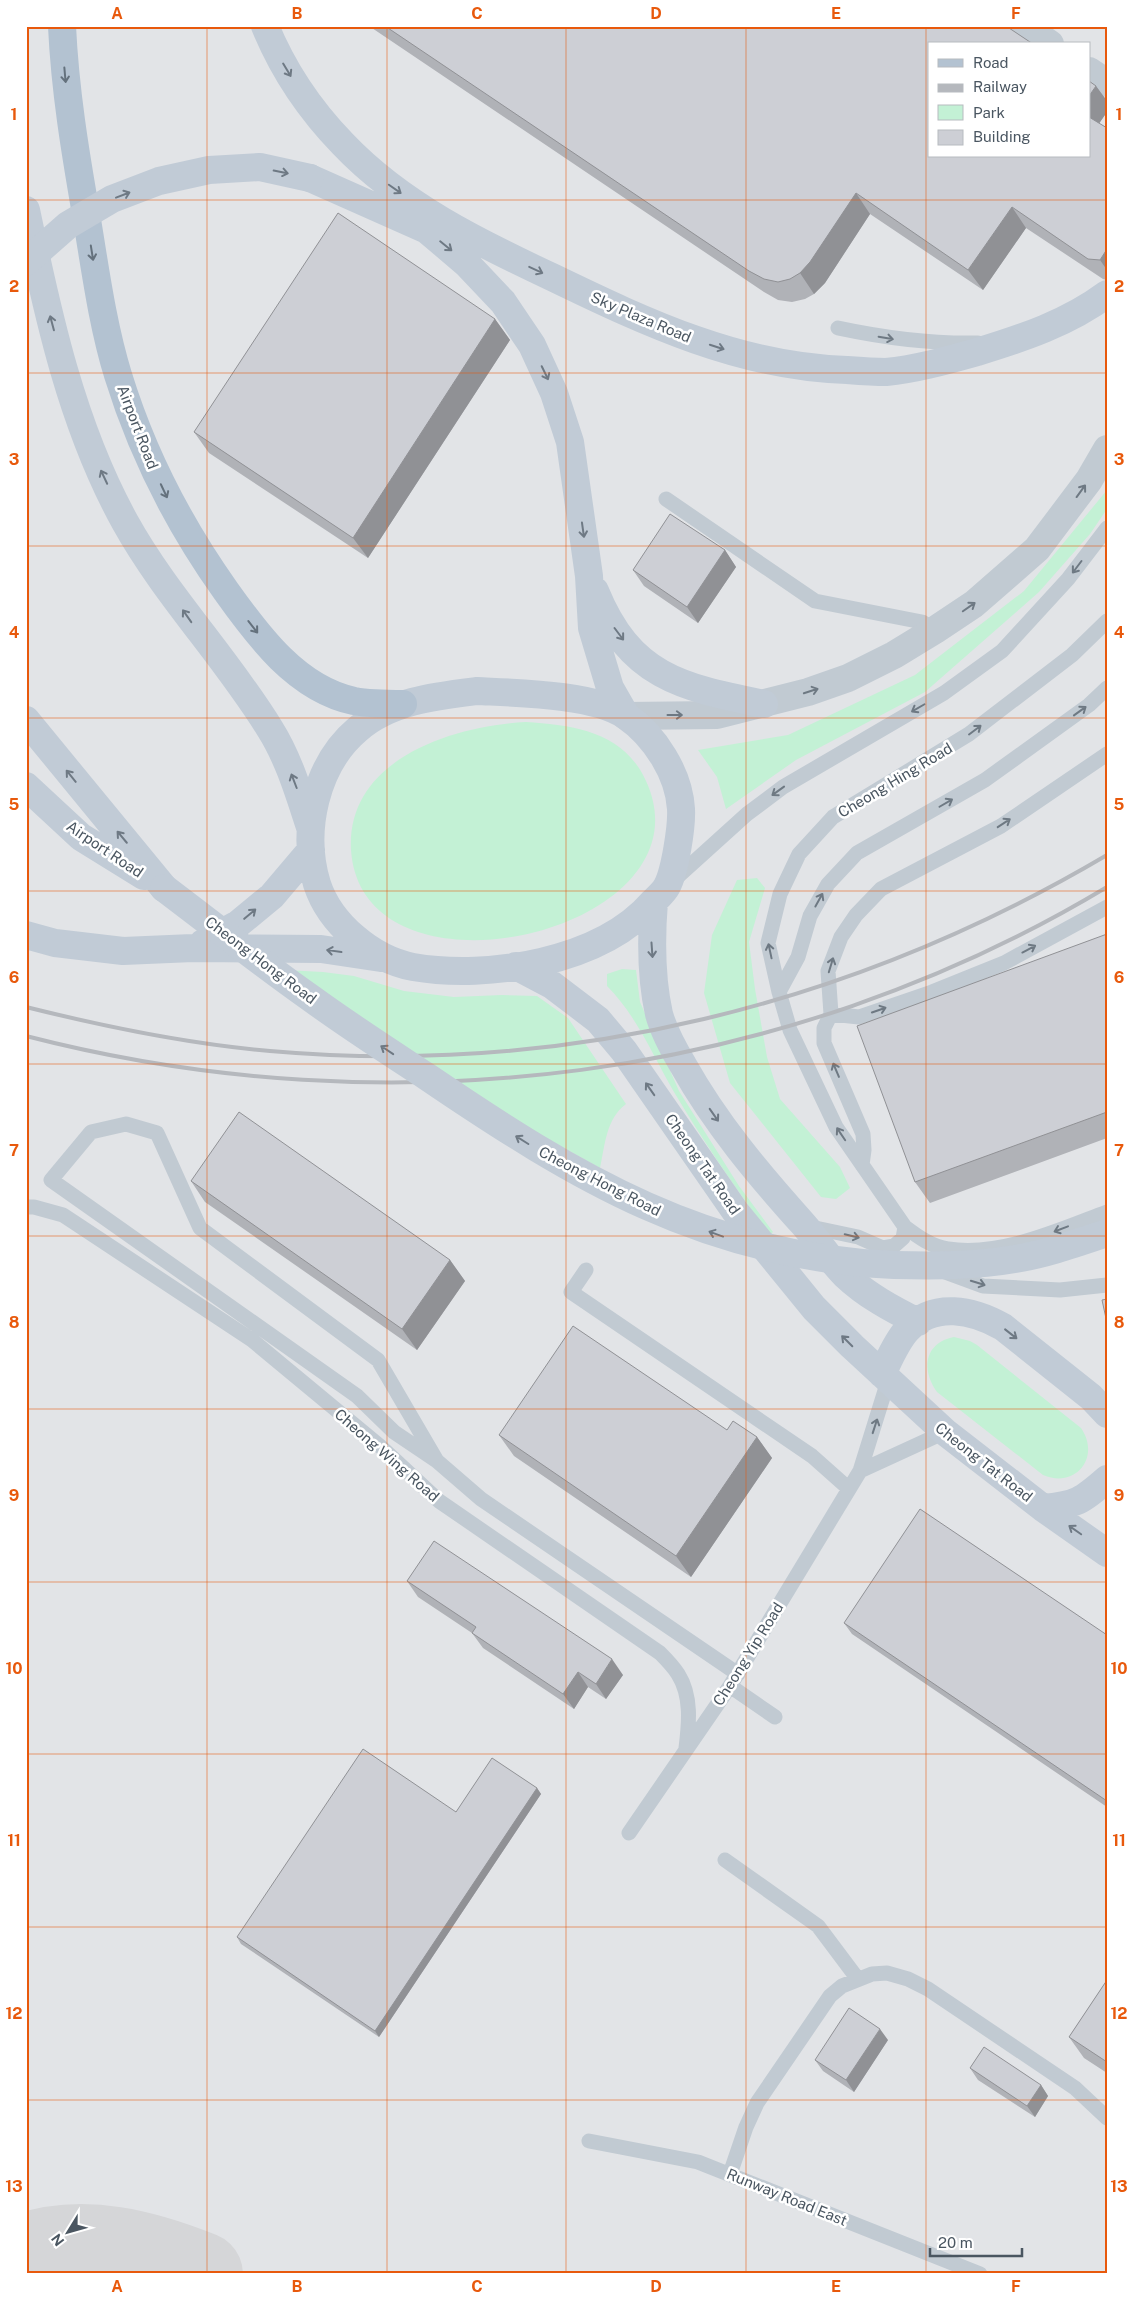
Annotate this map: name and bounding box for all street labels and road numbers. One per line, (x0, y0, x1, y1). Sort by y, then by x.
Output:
street label: Sky Plaza Road (588, 288, 694, 346)
street label: Airport Road (114, 383, 162, 471)
street label: Cheong Hing Road (835, 739, 955, 821)
street label: Airport Road (64, 817, 146, 881)
street label: Cheong Hong Road (202, 913, 320, 1007)
street label: Cheong Tat Road (662, 1111, 744, 1217)
street label: Cheong Hong Road (536, 1143, 664, 1219)
street label: Cheong Wing Road (331, 1405, 443, 1505)
street label: Cheong Tat Road (932, 1419, 1036, 1505)
street label: Cheong Yip Road (709, 1599, 787, 1709)
street label: Runway Road East (724, 2165, 850, 2229)

